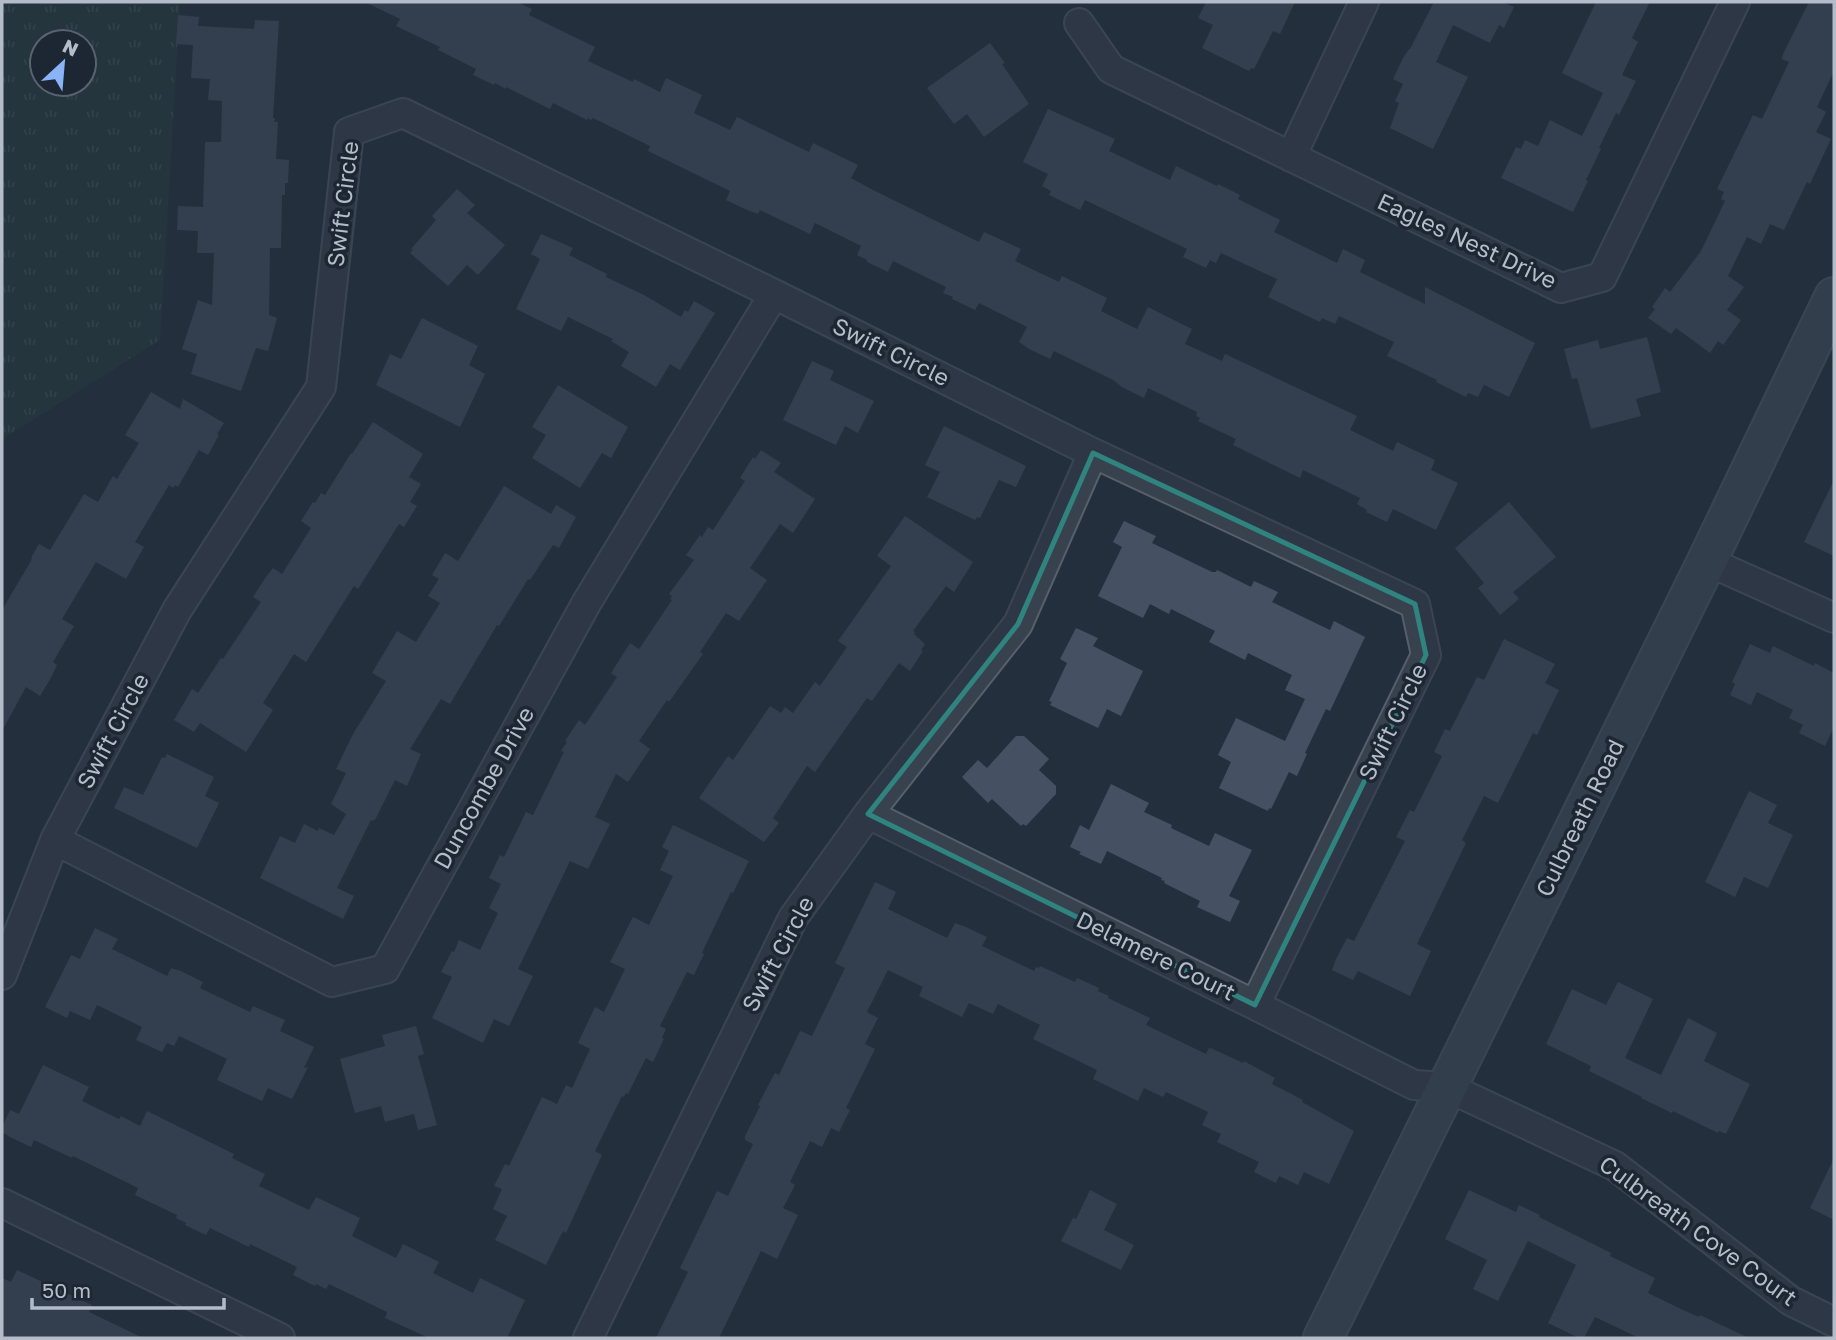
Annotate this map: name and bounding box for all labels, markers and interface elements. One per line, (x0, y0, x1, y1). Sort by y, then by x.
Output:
north arrow (28, 28, 98, 98)
text: N (59, 34, 82, 61)
street label: Swift Circle (320, 139, 364, 268)
street label: Eagles Nest Drive (1373, 186, 1561, 294)
street label: Swift Circle (828, 311, 954, 391)
street label: Swift Circle (1352, 659, 1432, 785)
street label: Swift Circle (70, 668, 154, 793)
street label: Duncombe Drive (427, 702, 539, 873)
street label: Culbreath Road (1529, 734, 1629, 901)
street label: Swift Circle (735, 891, 819, 1016)
street label: Delamere Court (1072, 905, 1240, 1006)
street label: Culbreath Cove Court (1594, 1149, 1803, 1311)
scale bar (32, 1266, 224, 1310)
text: 50 m (42, 1277, 91, 1303)

